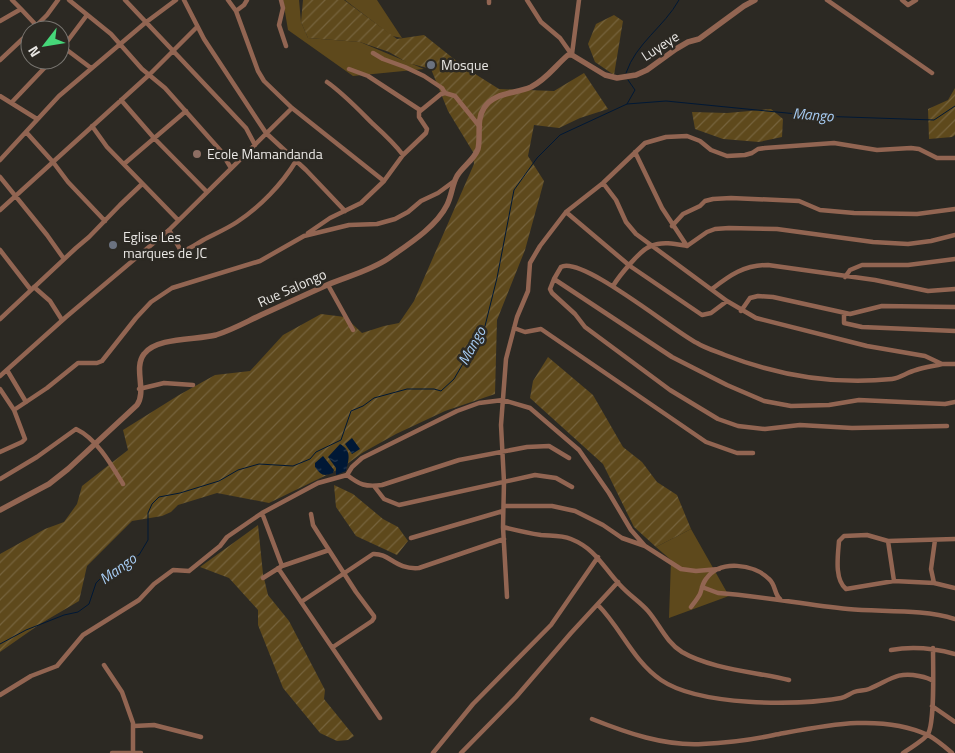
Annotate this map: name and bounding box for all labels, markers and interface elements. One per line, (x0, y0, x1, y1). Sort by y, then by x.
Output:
north arrow (20, 20, 70, 70)
street label: Luyeye (637, 26, 683, 66)
text: N (22, 42, 45, 62)
place label: Mosque (441, 54, 488, 75)
marker: Mosque (425, 59, 437, 71)
water label: Mango (792, 102, 835, 127)
place label: Ecole Mamandanda (207, 143, 323, 164)
marker: Ecole Mamandanda (191, 148, 203, 160)
place label: Eglise Les marques de JC (123, 226, 207, 263)
marker: Eglise Les marques de JC (107, 239, 119, 251)
street label: Rue Salongo (254, 263, 330, 312)
water label: Mango (452, 322, 492, 369)
water label: Mango (94, 547, 142, 590)

